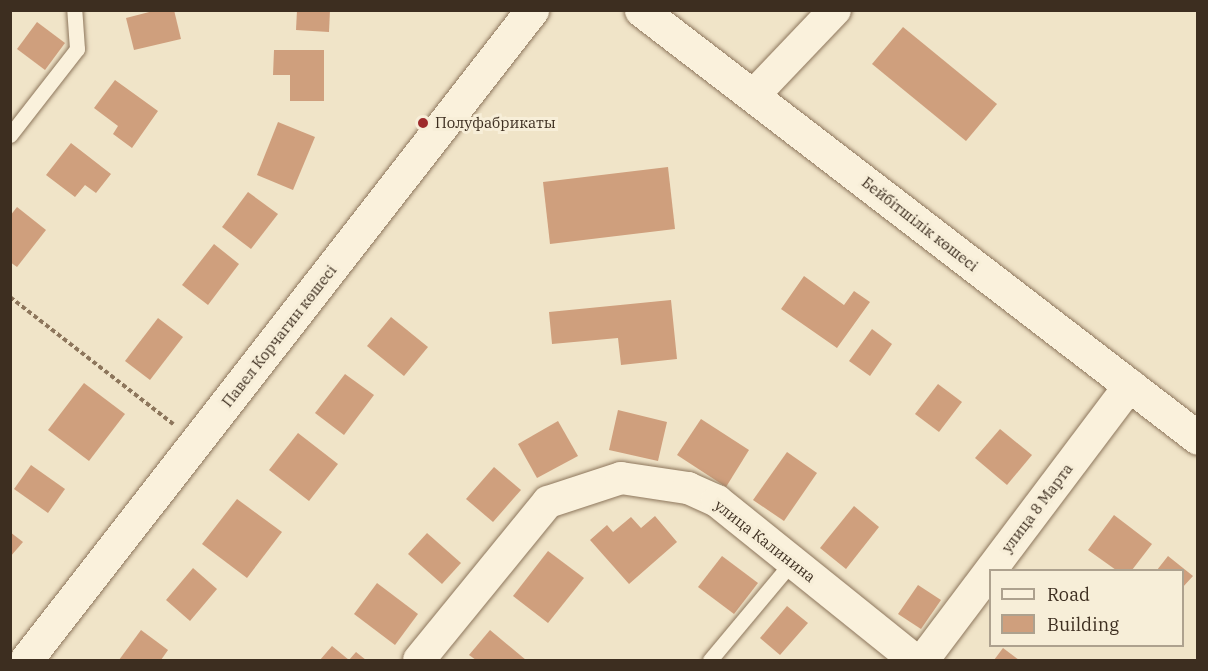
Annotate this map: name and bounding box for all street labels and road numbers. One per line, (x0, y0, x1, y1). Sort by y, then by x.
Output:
street label: Бейбітшілік көшесі (858, 173, 982, 275)
street label: Павел Корчагин көшесі (218, 261, 340, 411)
street label: улица 8 Марта (998, 460, 1076, 556)
street label: улица Калинина (711, 496, 819, 586)

